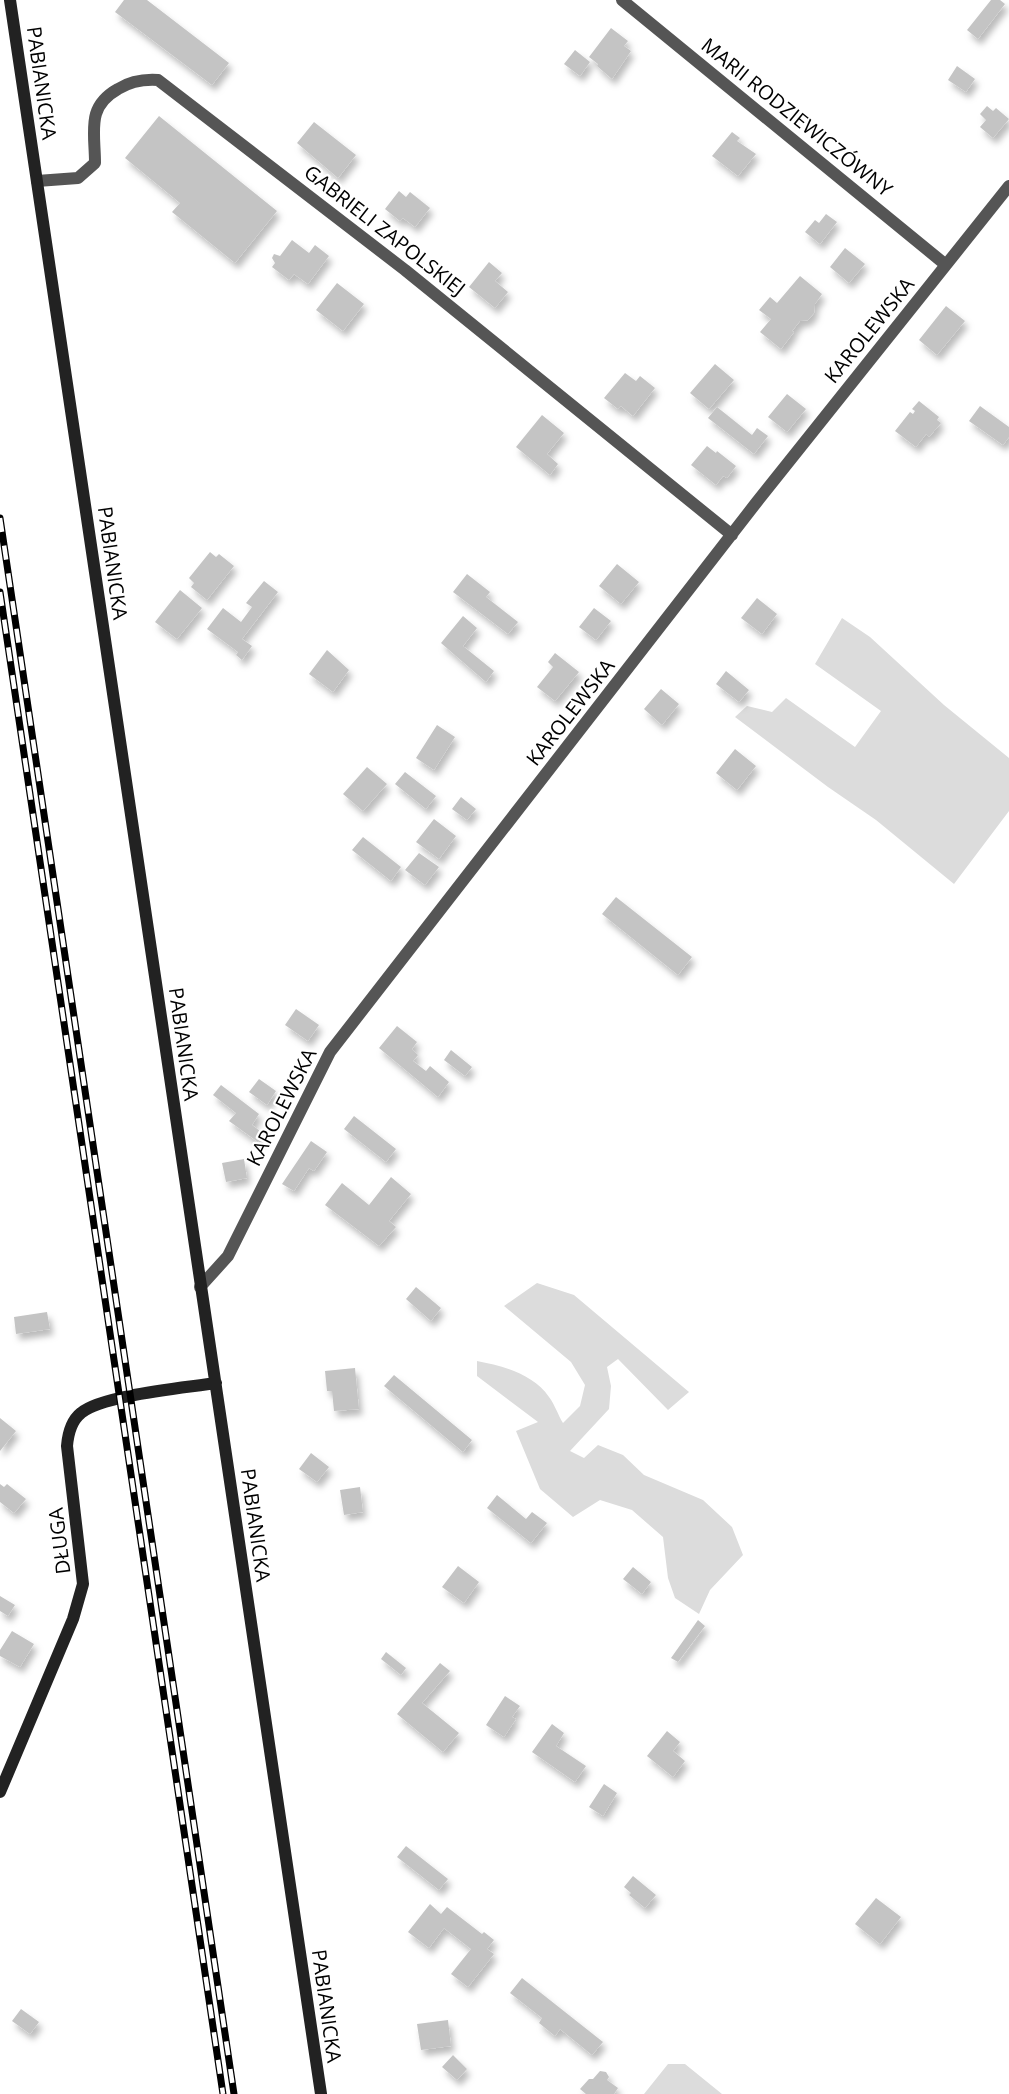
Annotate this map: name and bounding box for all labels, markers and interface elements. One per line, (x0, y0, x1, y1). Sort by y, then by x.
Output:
street label: PABIANICKA (21, 25, 63, 142)
street label: MARII RODZIEWICZÓWNY (696, 32, 899, 203)
street label: GABRIELI ZAPOLSKIEJ (299, 158, 471, 302)
street label: KAROLEWSKA (818, 271, 920, 388)
street label: PABIANICKA (92, 505, 134, 622)
street label: KAROLEWSKA (520, 653, 620, 771)
street label: PABIANICKA (163, 986, 205, 1103)
street label: KAROLEWSKA (240, 1043, 322, 1170)
street label: PABIANICKA (235, 1467, 277, 1584)
street label: DŁUGA (41, 1506, 76, 1576)
street label: PABIANICKA (306, 1948, 348, 2065)

